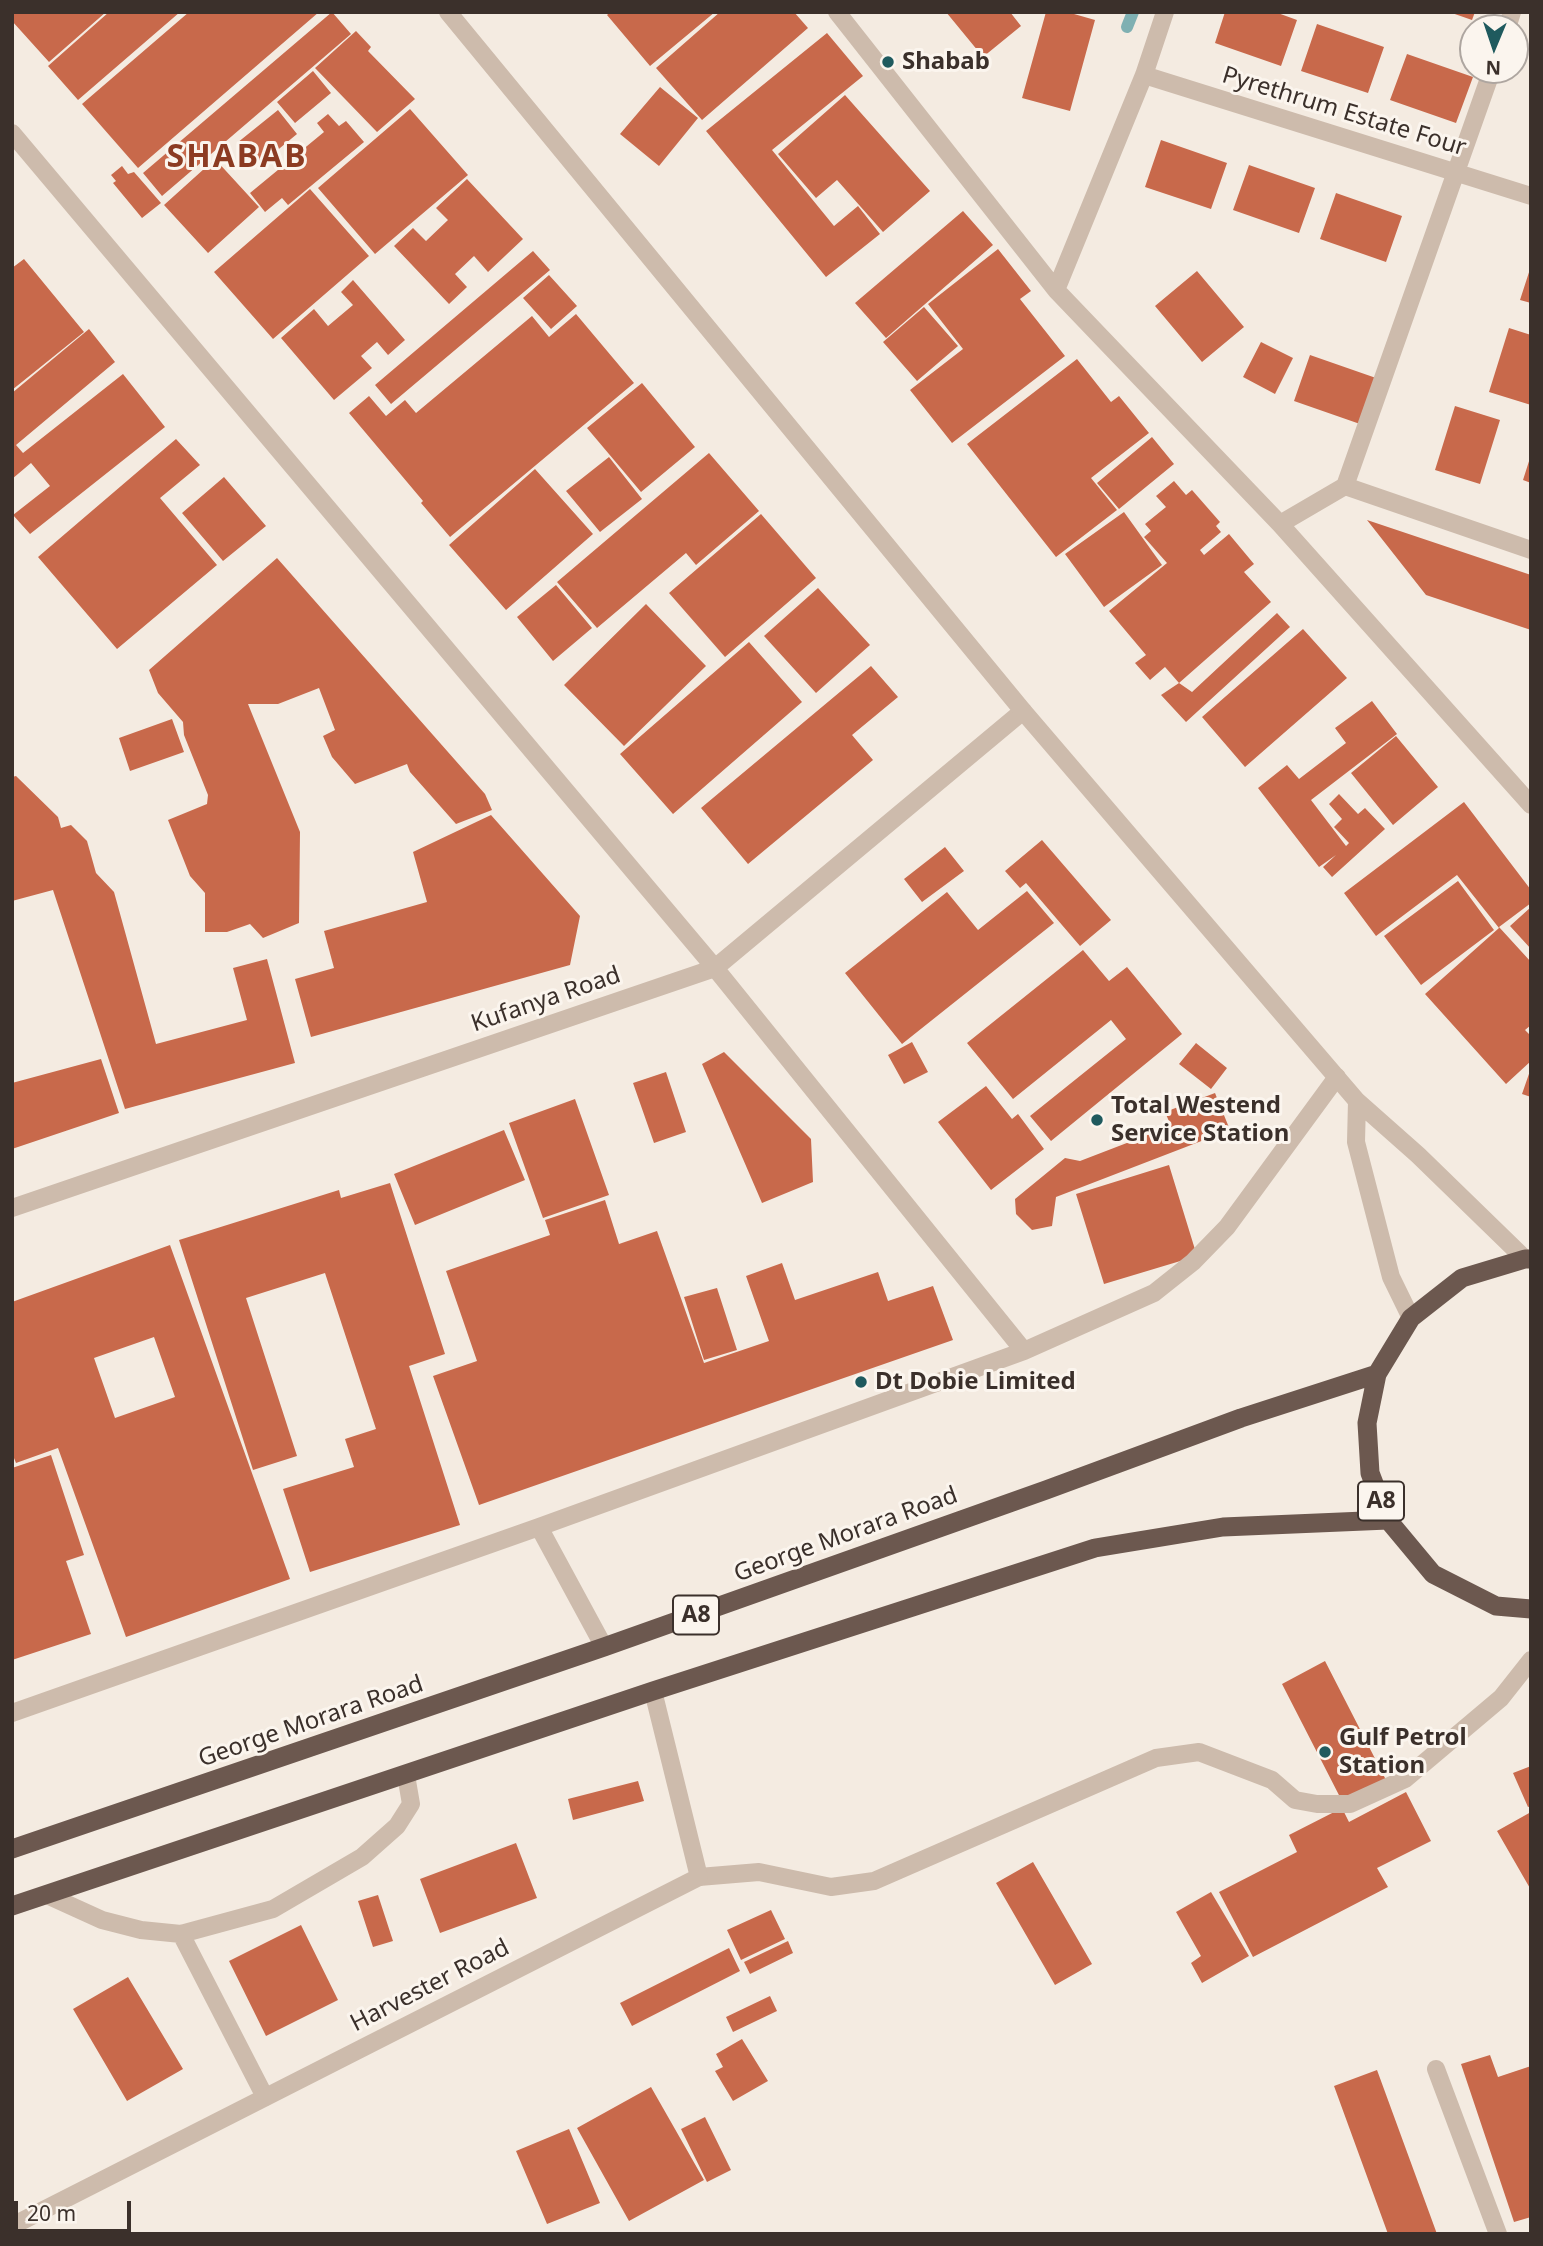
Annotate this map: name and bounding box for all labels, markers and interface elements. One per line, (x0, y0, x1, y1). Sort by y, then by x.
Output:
north arrow (1459, 14, 1529, 84)
place label: Shabab (902, 48, 990, 76)
marker: Shabab (880, 54, 896, 70)
text: N (1485, 55, 1502, 81)
street label: Pyrethrum Estate Four (1218, 61, 1470, 163)
district label: SHABAB (167, 139, 307, 177)
street label: Kufanya Road (468, 961, 624, 1039)
place label: Total Westend Service Station (1111, 1092, 1289, 1148)
marker: Total Westend Service Station (1089, 1112, 1105, 1128)
place label: Dt Dobie Limited (875, 1368, 1076, 1396)
marker: Dt Dobie Limited (853, 1374, 869, 1390)
street label: George Morara Road (730, 1481, 962, 1589)
road number: A8 (1358, 1482, 1404, 1520)
road number: A8 (673, 1596, 719, 1634)
street label: George Morara Road (195, 1670, 427, 1774)
place label: Gulf Petrol Station (1339, 1724, 1467, 1780)
marker: Gulf Petrol Station (1317, 1744, 1333, 1760)
street label: Harvester Road (346, 1934, 514, 2038)
scale bar (18, 2186, 135, 2230)
text: 20 m (27, 2199, 76, 2227)

